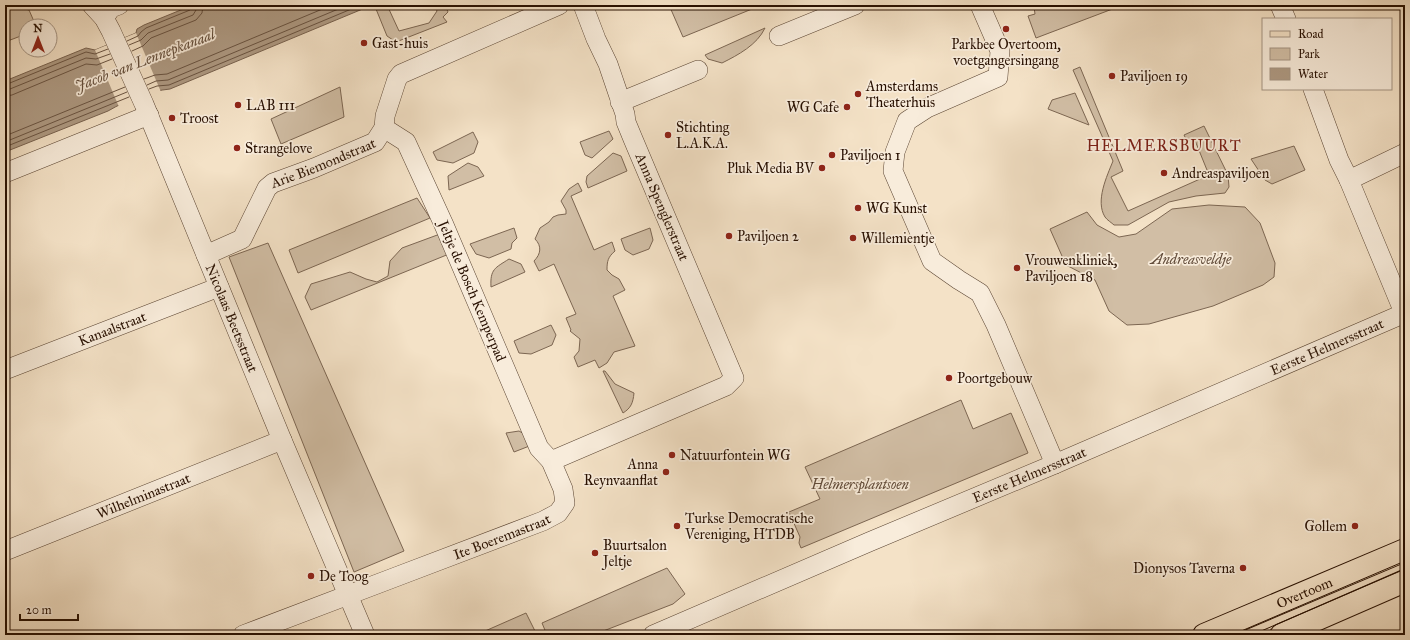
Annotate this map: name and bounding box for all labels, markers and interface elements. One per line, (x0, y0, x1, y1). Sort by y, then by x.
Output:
north arrow (18, 18, 58, 58)
legend (1262, 18, 1392, 90)
text: N (33, 22, 43, 35)
water label: Jacob van Lennepkanaal (72, 24, 220, 96)
marker: Parkbee Overtoom, voetgangersingang (1001, 24, 1011, 34)
text: Road (1298, 27, 1324, 41)
place label: Gast-huis (372, 35, 428, 52)
place label: Parkbee Overtoom, voetgangersingang (951, 36, 1061, 69)
marker: Gast-huis (359, 38, 369, 48)
text: Park (1298, 47, 1320, 61)
text: Water (1298, 67, 1328, 81)
place label: Paviljoen 19 (1120, 68, 1188, 85)
marker: Paviljoen 19 (1107, 71, 1117, 81)
place label: Amsterdams Theaterhuis (865, 78, 938, 111)
marker: Amsterdams Theaterhuis (853, 89, 863, 99)
place label: LAB 111 (246, 97, 296, 114)
place label: WG Cafe (787, 99, 839, 116)
marker: LAB 111 (233, 100, 243, 110)
marker: WG Cafe (842, 102, 852, 112)
place label: Troost (180, 110, 219, 127)
marker: Troost (167, 113, 177, 123)
place label: Stichting L.A.K.A. (676, 119, 730, 152)
marker: Stichting L.A.K.A. (663, 130, 673, 140)
street label: Arie Biemondstraat (267, 134, 378, 192)
district label: HELMERSBUURT (1086, 136, 1242, 155)
place label: Strangelove (245, 140, 312, 157)
marker: Strangelove (232, 143, 242, 153)
place label: Paviljoen 1 (840, 147, 901, 164)
street label: Anna Spenglerstraat (631, 150, 692, 263)
marker: Paviljoen 1 (827, 150, 837, 160)
place label: Pluk Media BV (727, 160, 815, 177)
marker: Pluk Media BV (817, 163, 827, 173)
place label: Andreaspaviljoen (1171, 165, 1270, 182)
marker: Andreaspaviljoen (1159, 168, 1169, 178)
place label: WG Kunst (866, 200, 927, 217)
marker: WG Kunst (853, 203, 863, 213)
street label: Jeltje de Bosch Kemperpad (433, 216, 509, 365)
place label: Paviljoen 2 (737, 228, 799, 245)
place label: Willemientje (861, 230, 935, 247)
marker: Paviljoen 2 (724, 231, 734, 241)
marker: Willemientje (848, 233, 858, 243)
park label: Andreasveldje (1149, 251, 1232, 268)
place label: Vrouwenkliniek, Paviljoen 18 (1024, 252, 1118, 285)
street label: Nicolaas Beetsstraat (202, 261, 262, 375)
marker: Vrouwenkliniek, Paviljoen 18 (1012, 263, 1022, 273)
street label: Kanaalstraat (76, 308, 149, 349)
street label: Eerste Helmersstraat (1268, 315, 1386, 379)
place label: Poortgebouw (957, 370, 1033, 387)
marker: Poortgebouw (944, 373, 954, 383)
street label: Eerste Helmersstraat (970, 443, 1089, 506)
place label: Natuurfontein WG (680, 447, 790, 464)
marker: Natuurfontein WG (667, 450, 677, 460)
place label: Anna Reynvaanflat (584, 456, 658, 489)
marker: Anna Reynvaanflat (661, 467, 671, 477)
street label: Wilhelminastraat (94, 469, 193, 522)
park label: Helmersplantsoen (810, 476, 909, 494)
street label: Ite Boeremastraat (451, 510, 554, 563)
place label: Turkse Democratische Vereniging, HTDB (684, 510, 814, 543)
place label: Gollem (1305, 518, 1347, 535)
marker: Turkse Democratische Vereniging, HTDB (672, 521, 682, 531)
marker: Gollem (1350, 521, 1360, 531)
place label: Buurtsalon Jeltje (601, 537, 667, 571)
marker: Buurtsalon Jeltje (590, 548, 600, 558)
place label: Dionysos Taverna (1133, 560, 1235, 577)
marker: Dionysos Taverna (1238, 563, 1248, 573)
place label: De Toog (319, 568, 369, 585)
marker: De Toog (306, 571, 316, 581)
street label: Overtoom (1274, 573, 1335, 612)
scale bar (20, 596, 78, 622)
text: 20 m (26, 603, 52, 617)

